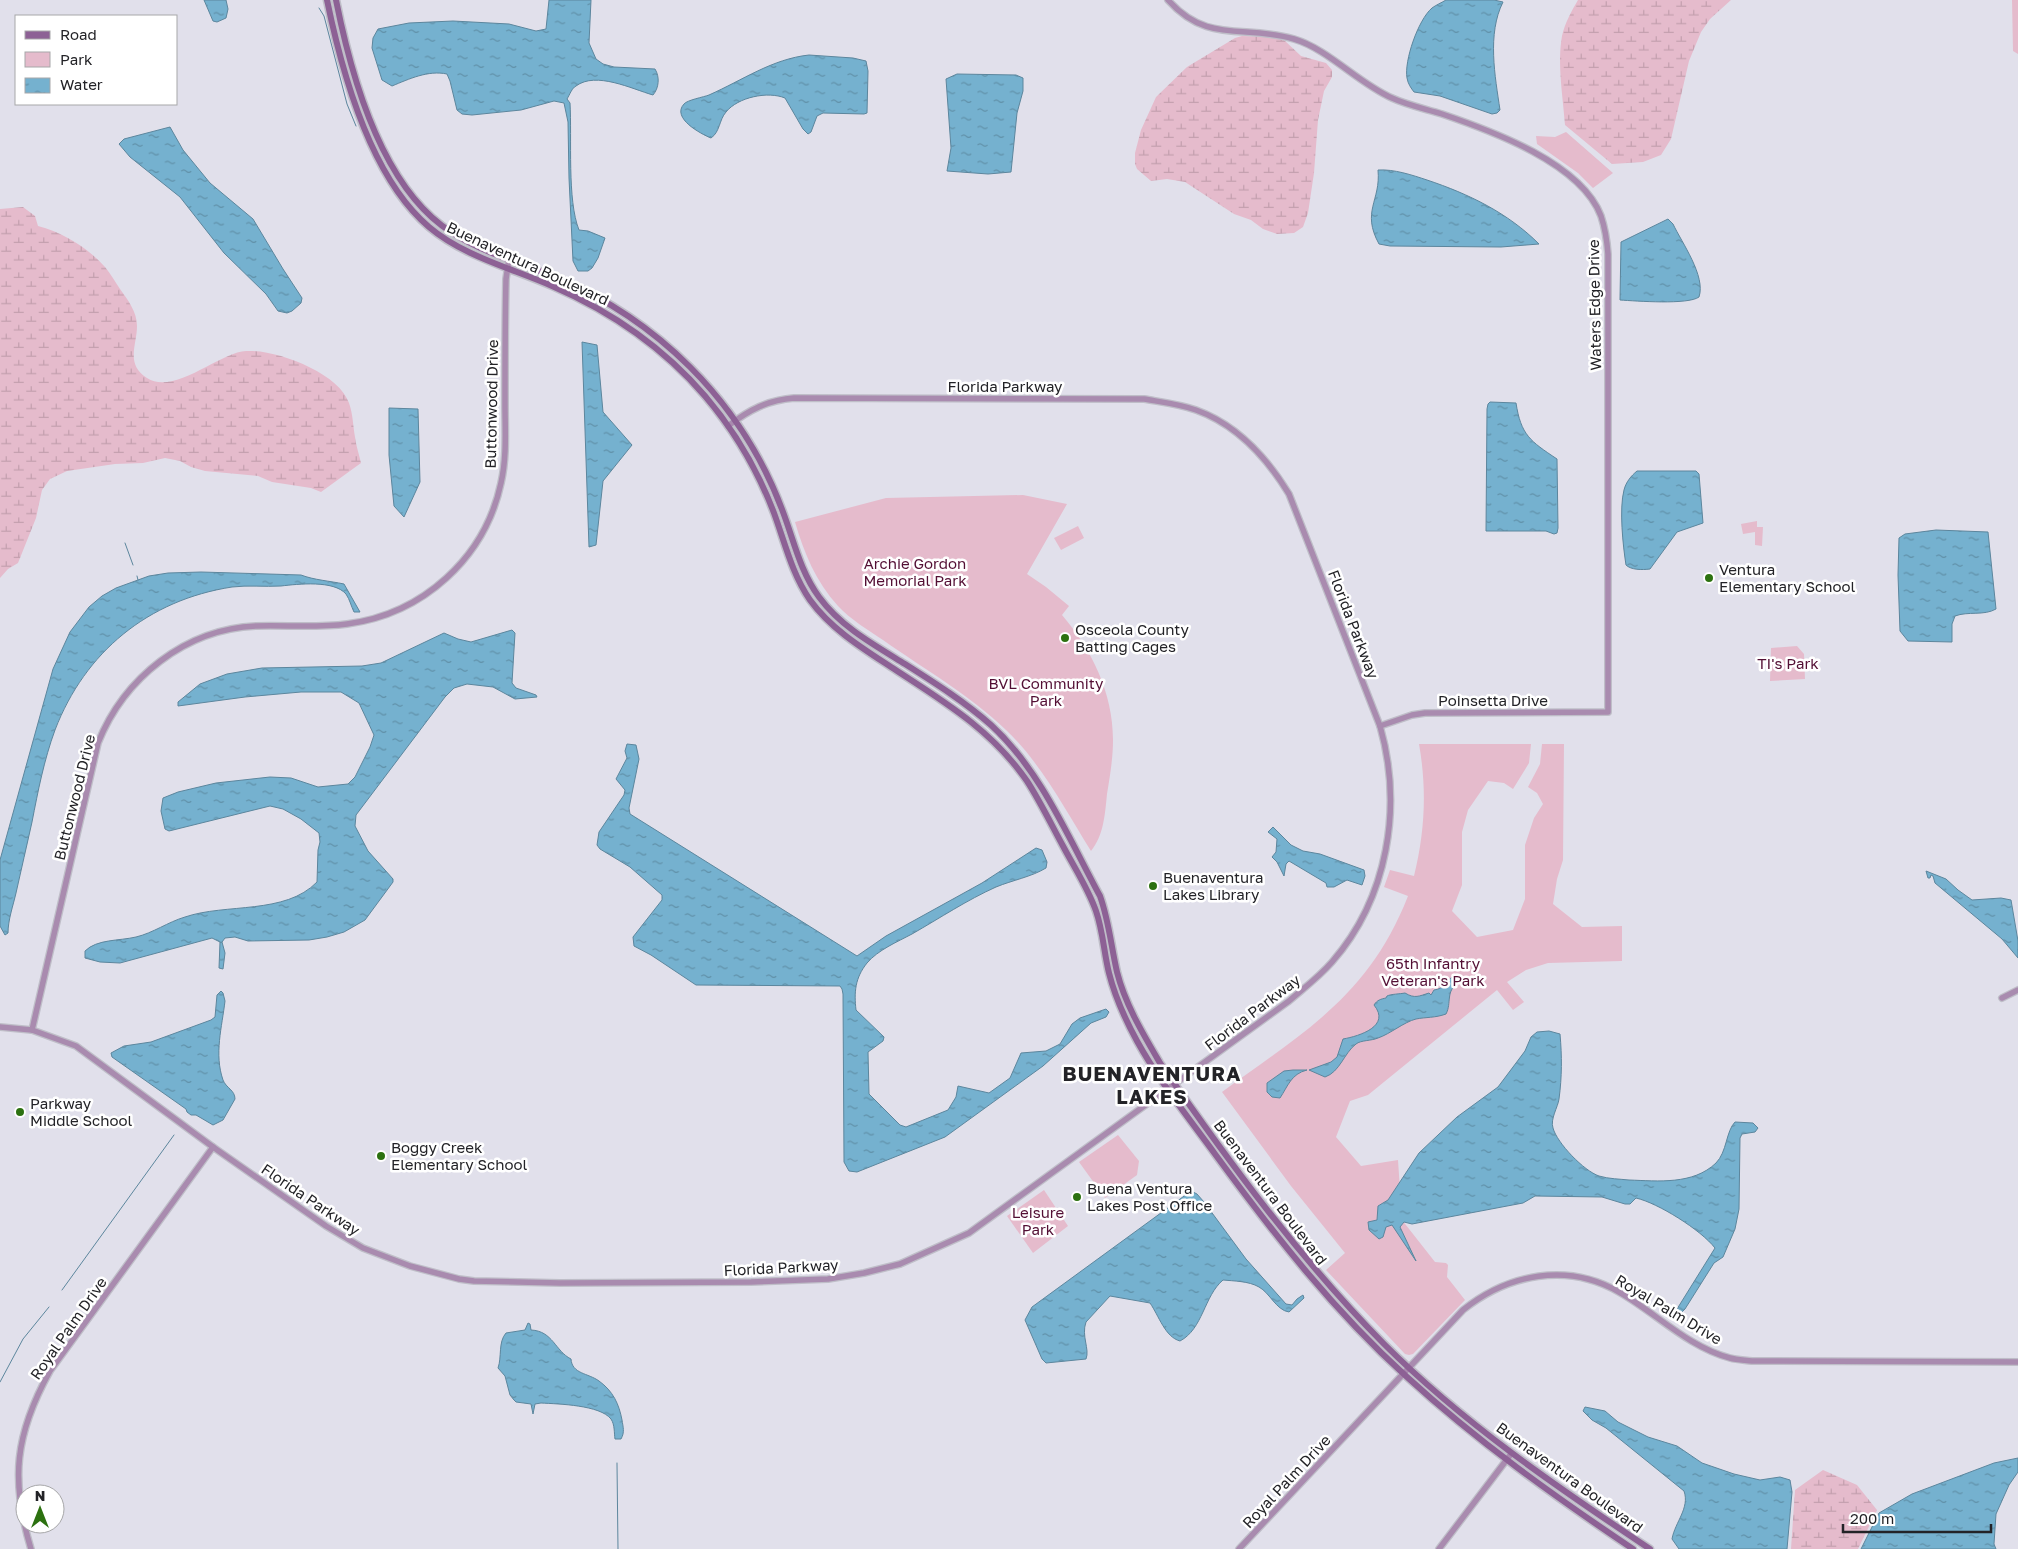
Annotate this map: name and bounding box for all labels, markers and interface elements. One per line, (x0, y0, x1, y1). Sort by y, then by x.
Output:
legend (15, 15, 178, 105)
text: Road (60, 25, 97, 43)
text: Park (60, 50, 93, 68)
text: Water (60, 75, 103, 93)
street label: Buenaventura Boulevard (444, 218, 612, 308)
street label: Waters Edge Drive (1584, 239, 1604, 371)
street label: Buttonwood Drive (481, 339, 501, 469)
street label: Florida Parkway (948, 377, 1063, 395)
park label: Archie Gordon Memorial Park (863, 554, 967, 589)
place label: Ventura Elementary School (1719, 560, 1855, 595)
street label: Florida Parkway (1325, 567, 1383, 681)
marker: Ventura Elementary School (1703, 572, 1715, 584)
place label: Osceola County Batting Cages (1075, 620, 1190, 655)
marker: Osceola County Batting Cages (1059, 632, 1071, 644)
park label: TI's Park (1757, 654, 1819, 672)
park label: BVL Community Park (989, 674, 1104, 709)
street label: Poinsetta Drive (1438, 691, 1548, 709)
street label: Buttonwood Drive (50, 732, 98, 862)
place label: Buenaventura Lakes Library (1163, 868, 1263, 903)
marker: Buenaventura Lakes Library (1147, 880, 1159, 892)
park label: 65th Infantry Veteran's Park (1381, 954, 1485, 989)
street label: Florida Parkway (1201, 970, 1304, 1054)
district label: BUENAVENTURA LAKES (1063, 1061, 1241, 1108)
place label: Parkway Middle School (30, 1094, 132, 1129)
marker: Parkway Middle School (14, 1106, 26, 1118)
street label: Buenaventura Boulevard (1211, 1116, 1331, 1268)
place label: Boggy Creek Elementary School (391, 1138, 527, 1173)
marker: Boggy Creek Elementary School (375, 1150, 387, 1162)
street label: Florida Parkway (258, 1159, 364, 1239)
place label: Buena Ventura Lakes Post Office (1087, 1179, 1213, 1214)
marker: Buena Ventura Lakes Post Office (1071, 1191, 1083, 1203)
park label: Leisure Park (1012, 1203, 1065, 1238)
street label: Florida Parkway (723, 1255, 839, 1279)
street label: Royal Palm Drive (1613, 1270, 1726, 1348)
street label: Royal Palm Drive (26, 1273, 110, 1383)
street label: Buenaventura Boulevard (1493, 1418, 1647, 1536)
street label: Royal Palm Drive (1238, 1430, 1334, 1531)
north arrow (15, 1484, 65, 1534)
text: N (35, 1487, 45, 1504)
scale bar (1843, 1502, 1990, 1534)
text: 200 m (1850, 1509, 1894, 1527)

